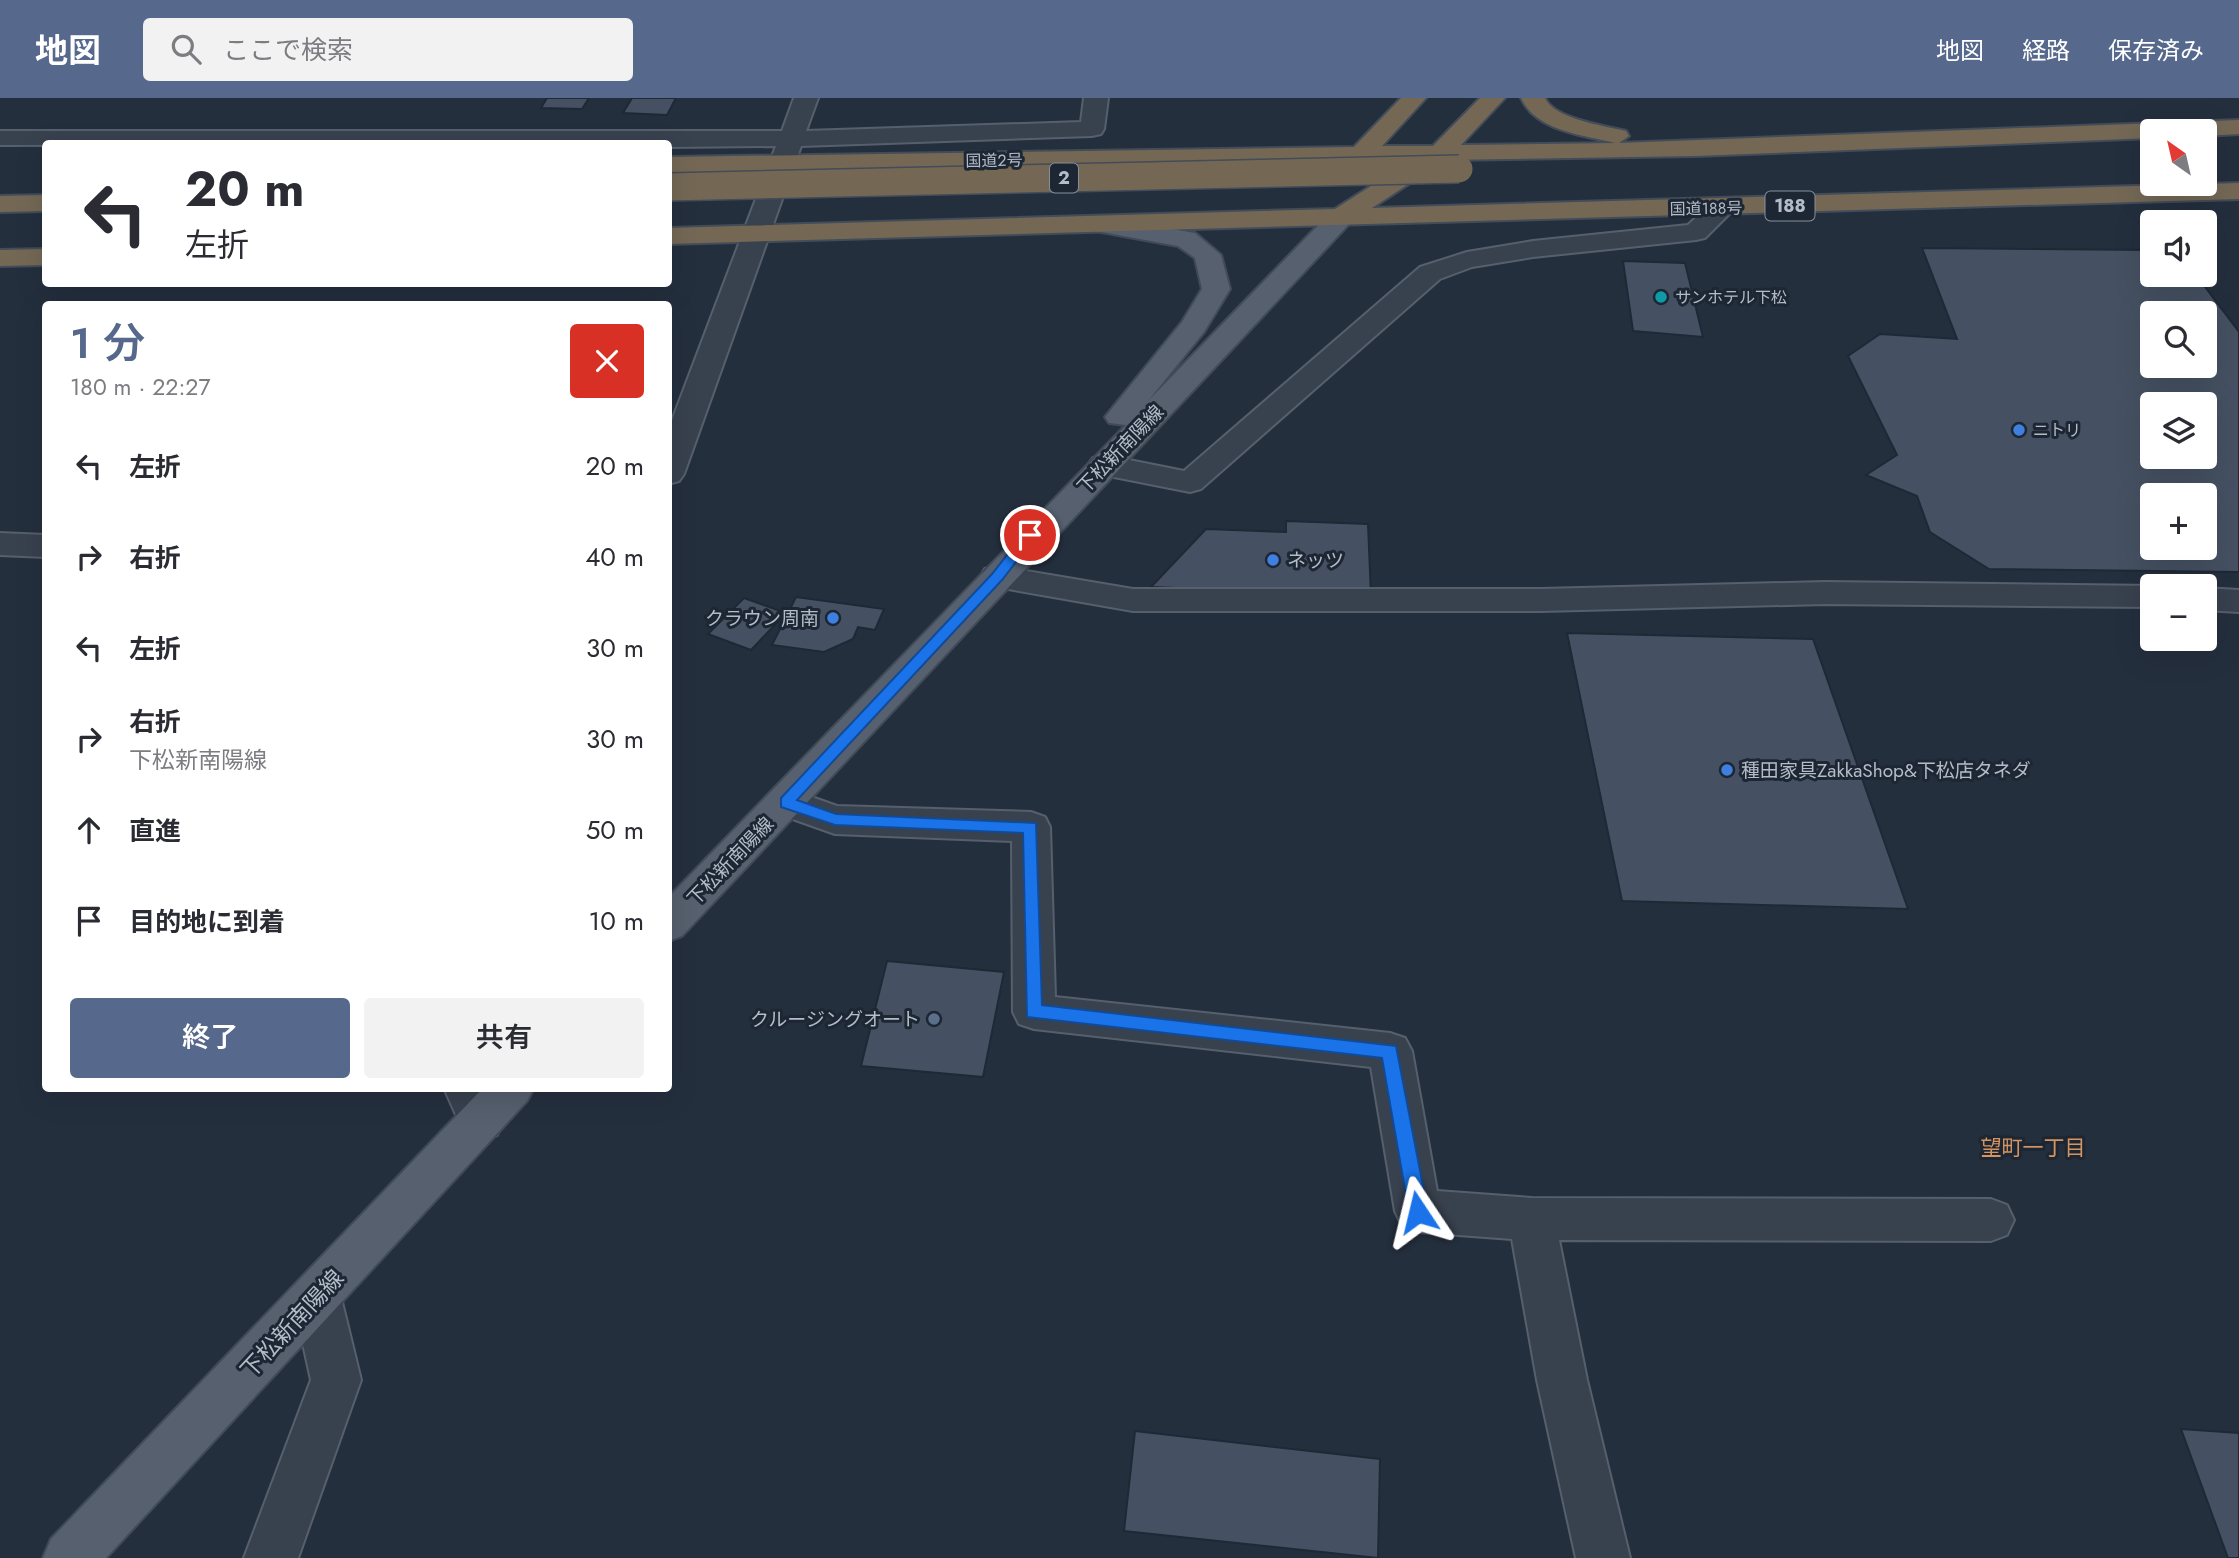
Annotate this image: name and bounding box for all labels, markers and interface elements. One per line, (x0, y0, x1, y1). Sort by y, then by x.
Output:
search box (143, 18, 633, 81)
text: 地図 (35, 27, 101, 74)
icon: search (167, 30, 205, 68)
text: ここで検索 (223, 31, 353, 69)
text: 地図 (1936, 33, 1984, 68)
text: 経路 (2022, 33, 2070, 68)
text: 保存済み (2108, 33, 2204, 68)
north arrow (2140, 119, 2217, 196)
map controls (2140, 119, 2217, 651)
street label: 国道2号 (965, 149, 1023, 172)
text: 20 m (185, 154, 304, 224)
road number: 2 (1050, 164, 1078, 192)
icon: left (70, 168, 161, 259)
road number: 188 (1766, 192, 1814, 220)
street label: 国道188号 (1669, 196, 1743, 221)
button: sound (2140, 210, 2217, 287)
text: 左折 (185, 222, 249, 268)
place label: サンホテル下松 (1675, 286, 1787, 309)
marker: サンホテル下松 (1653, 289, 1669, 305)
button: search (2140, 301, 2217, 378)
text: 1 分 (70, 313, 145, 374)
button: close (570, 324, 644, 398)
text: 180 m · 22:27 (70, 370, 210, 404)
button: layers (2140, 392, 2217, 469)
street label: 下松新南陽線 (1071, 399, 1170, 500)
place label: ニトリ (2033, 419, 2081, 442)
marker: ニトリ (2011, 422, 2027, 438)
icon: left (70, 447, 108, 485)
text: 20 m (586, 447, 644, 485)
text: 左折 (129, 448, 181, 486)
button: + (2140, 483, 2217, 560)
pin (1000, 505, 1060, 565)
icon: arrive (1011, 516, 1049, 554)
icon: right (70, 538, 108, 576)
text: 40 m (585, 538, 644, 576)
text: 右折 (129, 539, 181, 577)
place label: ネッツ (1287, 547, 1344, 574)
marker: ネッツ (1265, 552, 1281, 568)
button: − (2140, 574, 2217, 651)
place label: クラウン周南 (705, 605, 819, 632)
marker: クラウン周南 (825, 610, 841, 626)
icon: left (70, 629, 108, 667)
text: 30 m (586, 629, 644, 667)
text: 左折 (129, 630, 181, 668)
text: 右折 (129, 703, 181, 741)
icon: right (70, 720, 108, 758)
text: 30 m (586, 720, 644, 758)
text: 下松新南陽線 (129, 743, 267, 777)
place label: 種田家具ZakkaShop&下松店タネダ (1741, 757, 2031, 784)
marker: 種田家具ZakkaShop&下松店タネダ (1719, 762, 1735, 778)
icon: ahead (70, 811, 108, 849)
text: 50 m (586, 811, 644, 849)
street label: 下松新南陽線 (681, 811, 780, 912)
text: 直進 (129, 812, 181, 850)
icon: arrive (70, 902, 108, 940)
text: 10 m (589, 902, 644, 940)
text: 目的地に到着 (129, 903, 285, 941)
button: 終了 (70, 998, 350, 1078)
button: 共有 (364, 998, 644, 1078)
place label: クルージングオート (750, 1006, 920, 1033)
marker: クルージングオート (926, 1011, 942, 1027)
district label: 望町一丁目 (1981, 1133, 2086, 1163)
position arrow (1381, 1175, 1455, 1249)
street label: 下松新南陽線 (233, 1262, 351, 1386)

